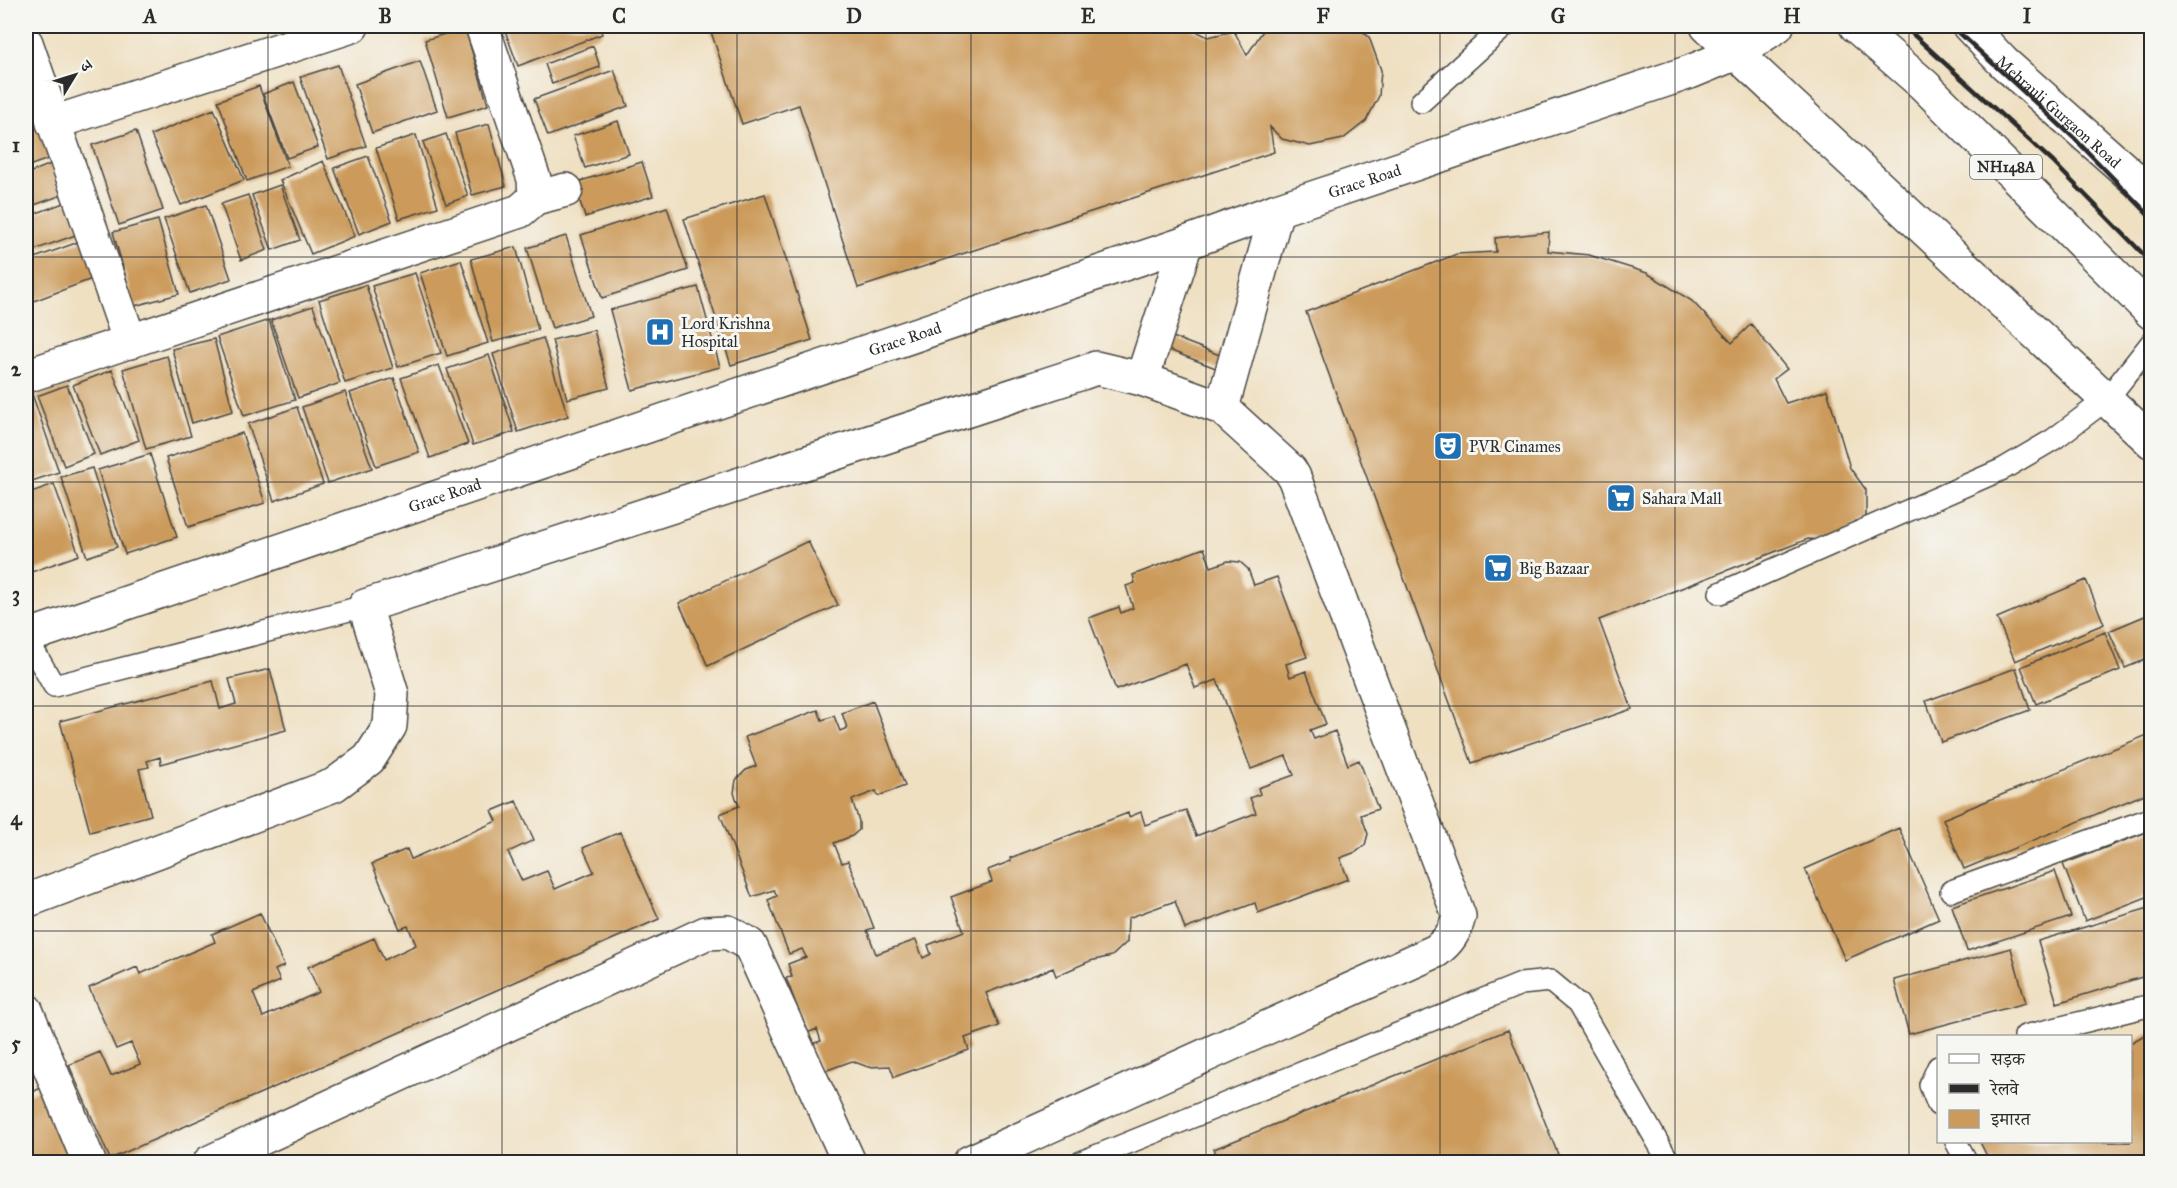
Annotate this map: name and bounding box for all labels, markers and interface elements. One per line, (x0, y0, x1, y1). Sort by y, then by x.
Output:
text: A (141, 4, 157, 28)
text: B (378, 4, 392, 28)
text: C (612, 4, 626, 28)
text: D (846, 4, 862, 28)
text: E (1081, 4, 1096, 28)
text: F (1316, 4, 1330, 28)
text: G (1551, 4, 1566, 28)
text: H (1783, 4, 1801, 28)
text: I (2023, 4, 2032, 28)
north arrow (45, 45, 105, 105)
street label: Mehrauli Gurgaon Road (1992, 51, 2125, 172)
text: उ (76, 56, 98, 77)
text: 1 (12, 133, 20, 157)
road number: NH148A (1970, 155, 2042, 179)
street label: Grace Road (1326, 160, 1403, 202)
place label: Lord Krishna Hospital (681, 314, 770, 351)
hospital icon: Lord Krishna Hospital (644, 316, 676, 348)
street label: Grace Road (866, 317, 943, 360)
text: 2 (11, 357, 22, 381)
theatre icon: PVR Cinames (1432, 430, 1464, 462)
place label: PVR Cinames (1469, 437, 1561, 456)
street label: Grace Road (406, 474, 483, 516)
supermarket icon: Sahara Mall (1605, 482, 1637, 514)
place label: Sahara Mall (1642, 489, 1722, 508)
supermarket icon: Big Bazaar (1482, 552, 1514, 584)
place label: Big Bazaar (1519, 559, 1589, 579)
text: 3 (12, 582, 20, 607)
text: 4 (10, 806, 22, 831)
text: 5 (11, 1031, 21, 1055)
legend (1937, 1035, 2132, 1143)
text: सड़क (1990, 1048, 2026, 1070)
text: रेलवे (1989, 1078, 2020, 1100)
text: इमारत (1990, 1108, 2031, 1130)

